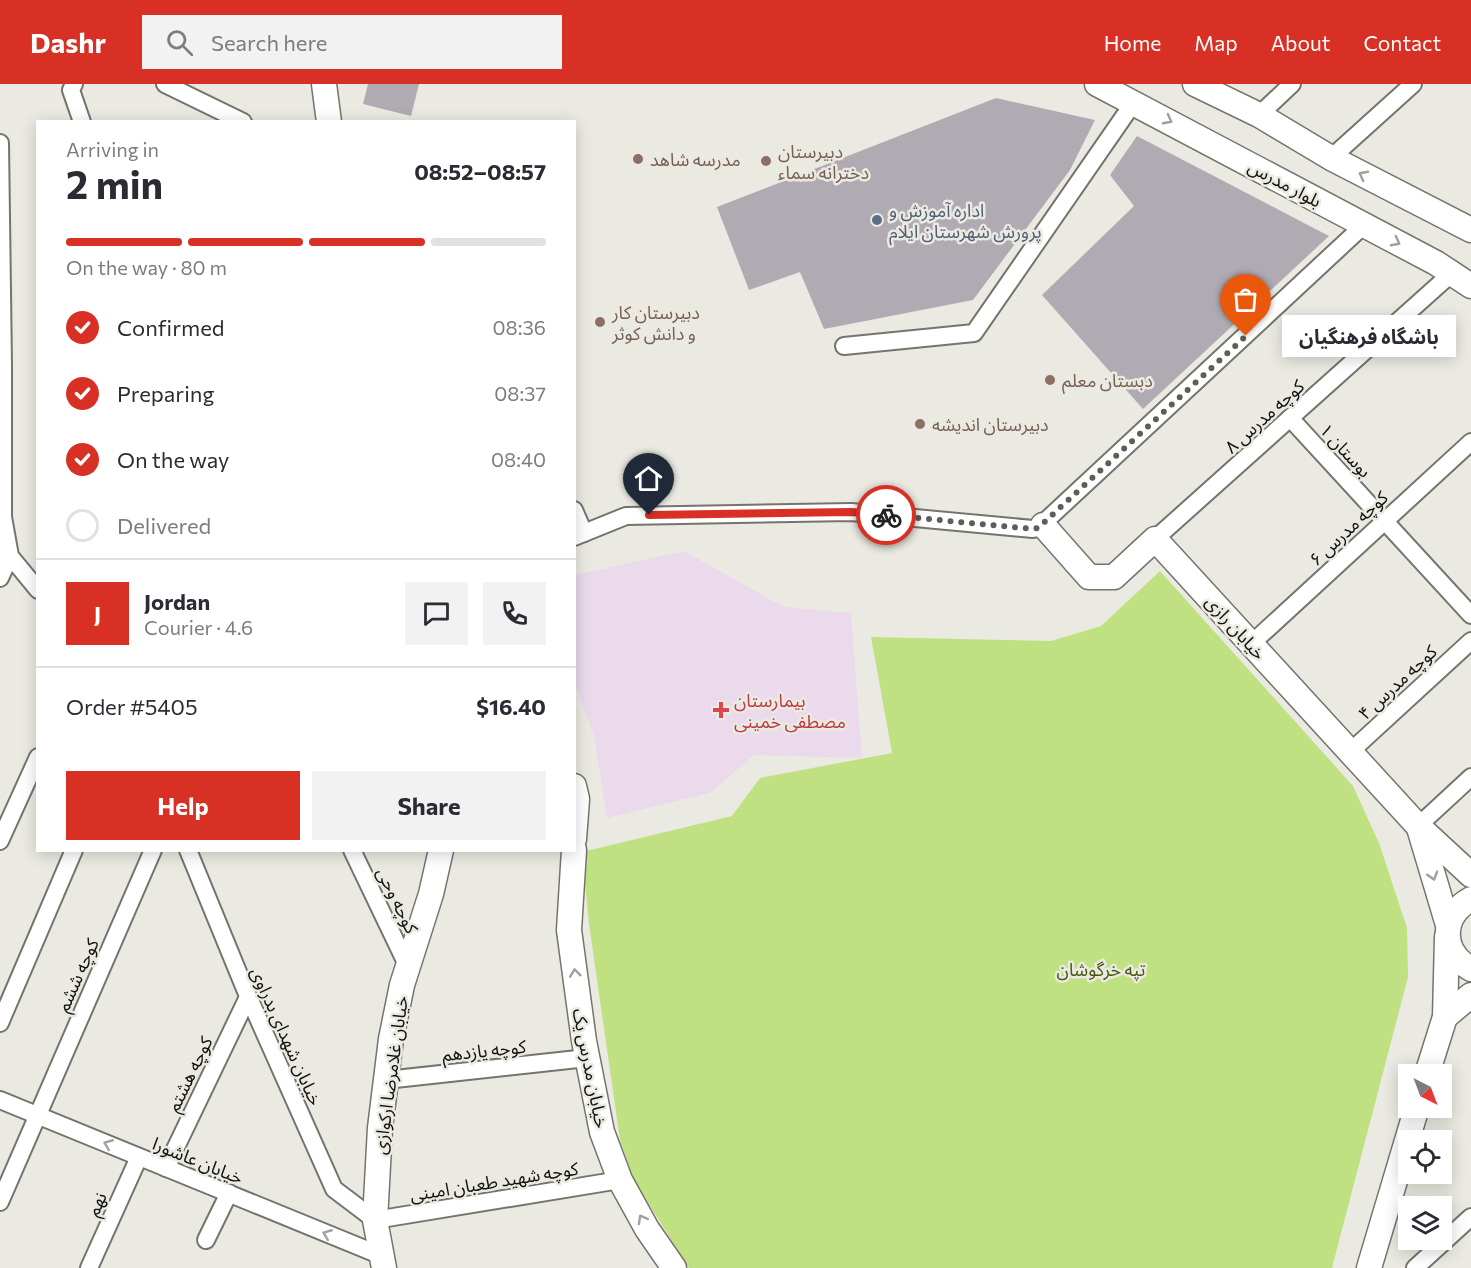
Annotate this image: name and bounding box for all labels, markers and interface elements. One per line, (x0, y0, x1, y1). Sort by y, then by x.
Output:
search box (142, 15, 562, 69)
text: Dashr (30, 25, 106, 59)
icon: search (163, 26, 196, 59)
text: Search here (211, 29, 327, 56)
text: Home (1104, 30, 1161, 55)
text: Map (1194, 30, 1238, 55)
text: About (1271, 30, 1330, 55)
text: Contact (1363, 30, 1441, 55)
one-way arrow (1162, 113, 1172, 124)
text: Arriving in (66, 137, 159, 161)
place label: دبیرستان دخترانه سماء (778, 140, 869, 184)
place label: مدرسه شاهد (650, 148, 741, 171)
marker: مدرسه شاهد (631, 152, 645, 166)
marker: دبیرستان دخترانه سماء (759, 154, 773, 168)
street label: بلوار مدرس (1244, 155, 1325, 212)
text: 08:52–08:57 (414, 158, 546, 185)
text: 2 min (66, 159, 163, 207)
one-way arrow (1358, 171, 1369, 182)
place label: اداره آموزش و پرورش شهرستان ایلام (889, 199, 1042, 246)
marker: اداره آموزش و پرورش شهرستان ایلام (870, 213, 884, 227)
one-way arrow (1389, 235, 1400, 246)
text: On the way · 80 m (66, 255, 227, 279)
pin (1220, 274, 1271, 336)
icon: bag (1229, 283, 1262, 316)
place label: دبیرستان کار و دانش کوثر (611, 301, 700, 345)
icon: check (66, 311, 99, 344)
text: Confirmed (117, 314, 224, 341)
text: 08:36 (493, 315, 546, 339)
marker: دبیرستان کار و دانش کوثر (593, 315, 607, 329)
callout: باشگاه فرهنگیان (1282, 315, 1456, 357)
text: باشگاه فرهنگیان (1299, 324, 1439, 348)
place label: دبستان معلم (1062, 369, 1153, 394)
marker: دبستان معلم (1043, 373, 1057, 387)
street label: کوچه مدرس ۸ (1220, 374, 1309, 458)
icon: check (66, 377, 99, 410)
text: Preparing (117, 380, 214, 407)
text: 08:37 (494, 381, 546, 405)
place label: دبیرستان اندیشه (932, 413, 1049, 436)
marker: دبیرستان اندیشه (913, 417, 927, 431)
street label: بوستان ۱ (1315, 419, 1376, 482)
icon: check (66, 443, 99, 476)
text: On the way (117, 446, 229, 473)
text: 08:40 (491, 447, 546, 471)
pin (623, 453, 674, 515)
icon: home (632, 462, 665, 495)
courier (856, 485, 916, 545)
street label: کوچه مدرس ۶ (1304, 486, 1393, 571)
icon: bike (870, 499, 903, 532)
text: Delivered (117, 512, 211, 539)
button: chat (405, 582, 468, 645)
button: phone (483, 582, 546, 645)
text: Jordan (144, 588, 210, 615)
street label: خیابان رازی (1201, 590, 1271, 664)
text: J (94, 600, 101, 627)
text: Courier · 4.6 (144, 615, 253, 639)
street label: کوچه مدرس ۴ (1353, 640, 1442, 725)
place label: بیمارستان مصطفی خمینی (734, 689, 846, 733)
text: Order #5405 (66, 693, 198, 720)
text: $16.40 (476, 693, 546, 720)
marker: بیمارستان مصطفی خمینی (712, 701, 730, 719)
button: Help (66, 771, 300, 840)
button: Share (312, 771, 546, 840)
street label: کوچه وحی (372, 863, 424, 938)
one-way arrow (1426, 870, 1438, 881)
street label: کوچه ششم (51, 934, 106, 1016)
park label: تپه خرگوشان (1057, 958, 1145, 981)
street label: خیابان شهدای بدراوی (246, 963, 327, 1109)
one-way arrow (569, 968, 582, 977)
street label: خیابان غلامرضا ارکوازی (368, 994, 413, 1156)
street label: خیابان مدرس یک (568, 1006, 613, 1130)
street label: کوچه هشتم (161, 1032, 220, 1117)
street label: کوچه یازدهم (441, 1035, 528, 1068)
north arrow (1398, 1064, 1452, 1118)
map controls (1398, 1064, 1452, 1250)
button: locate (1398, 1130, 1452, 1184)
street label: خیابان عاشورا (149, 1132, 247, 1189)
one-way arrow (103, 1139, 114, 1151)
street label: کوچه شهید طعبان امینی (408, 1157, 581, 1206)
street label: نهم (81, 1189, 114, 1221)
button: layers (1398, 1196, 1452, 1250)
one-way arrow (638, 1215, 649, 1226)
one-way arrow (323, 1229, 334, 1241)

